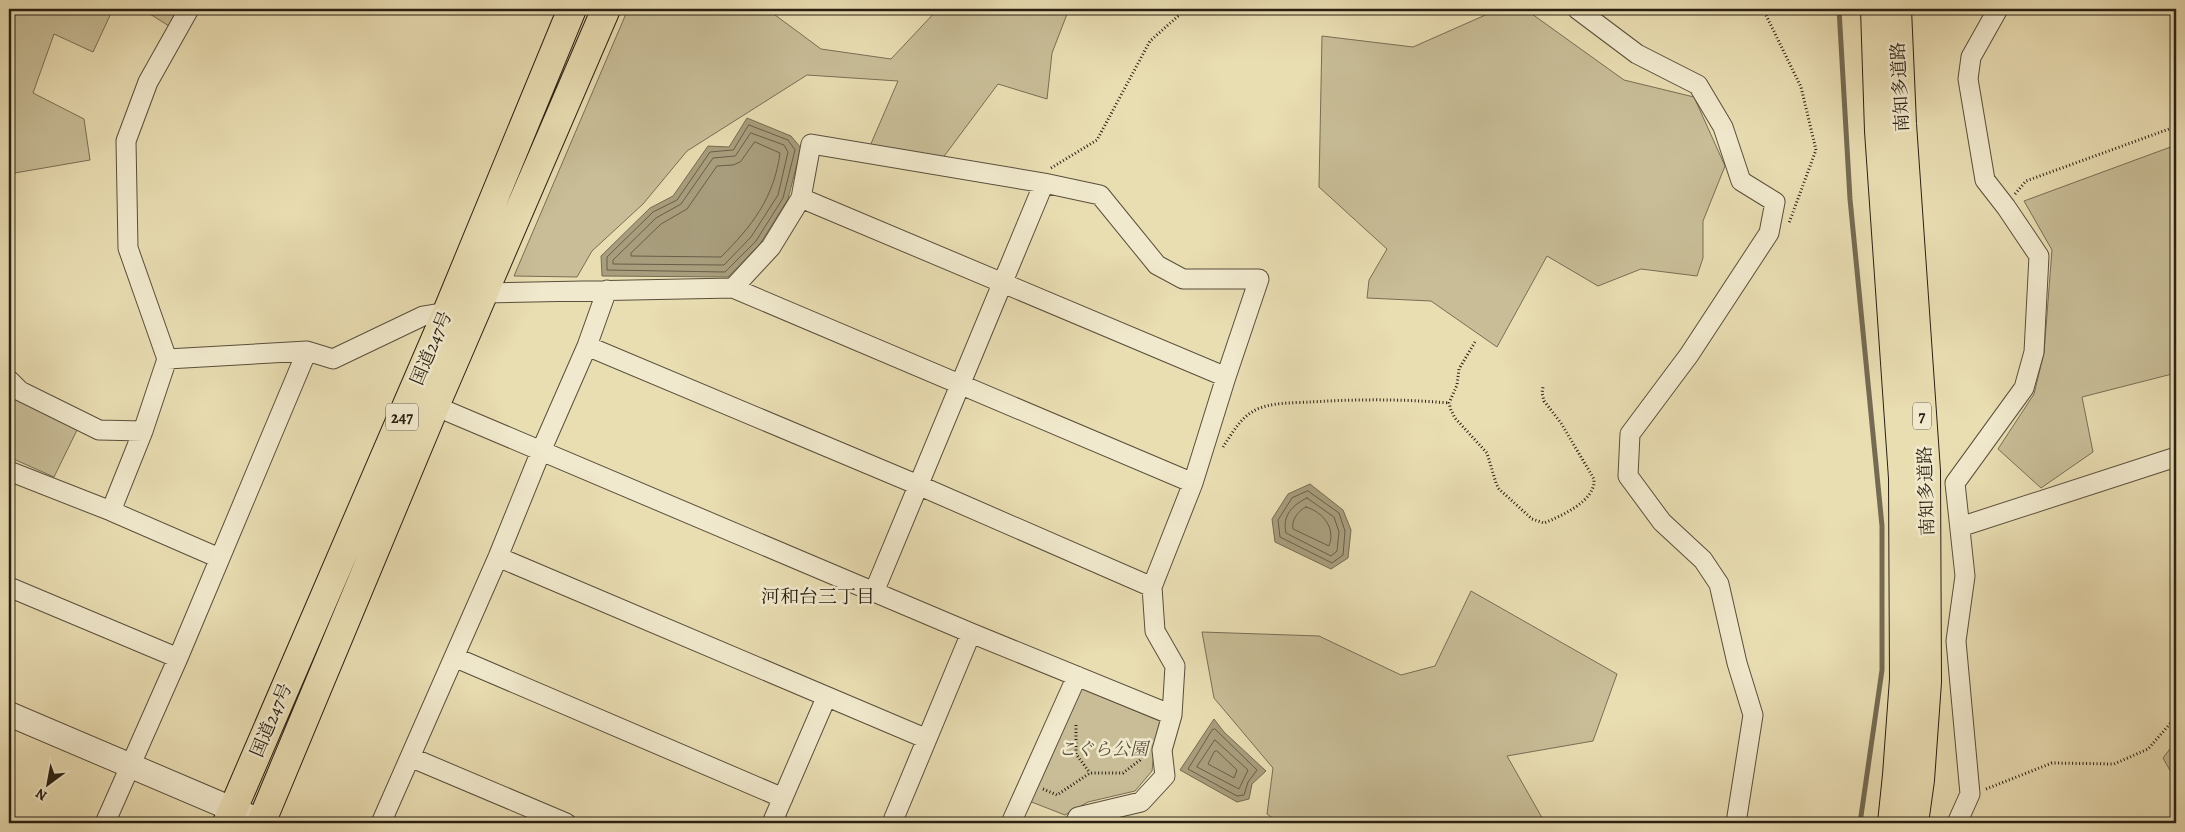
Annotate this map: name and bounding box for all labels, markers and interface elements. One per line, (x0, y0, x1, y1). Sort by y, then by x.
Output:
street label: 南知多道路 (1886, 41, 1914, 133)
street label: 国道247号 (405, 307, 457, 389)
road number: 7 (1913, 402, 1931, 430)
road number: 247 (386, 404, 418, 431)
street label: 南知多道路 (1912, 446, 1940, 536)
district label: 河和台三丁目 (761, 584, 875, 610)
street label: 国道247号 (245, 679, 297, 761)
park label: こぐら公園 (1058, 737, 1151, 761)
north arrow (22, 760, 72, 810)
text: N (32, 784, 51, 805)

